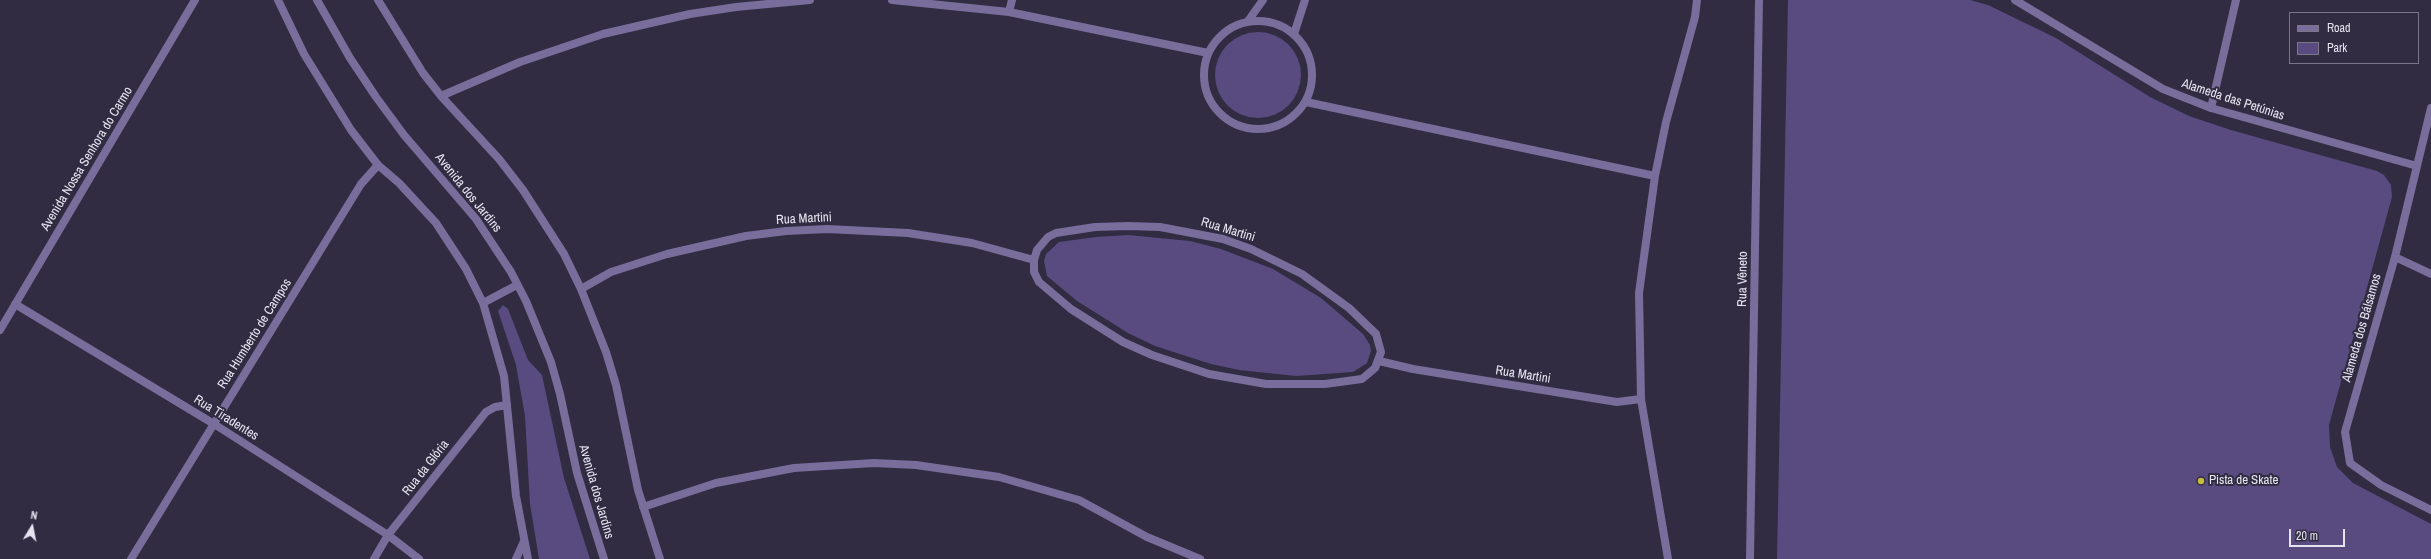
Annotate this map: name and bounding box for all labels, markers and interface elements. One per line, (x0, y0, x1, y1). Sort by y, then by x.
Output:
legend (2289, 12, 2419, 64)
text: Road (2327, 20, 2351, 36)
text: Park (2327, 40, 2347, 56)
street label: Alameda das Petúnias (2180, 76, 2286, 124)
street label: Avenida Nossa Senhora do Carmo (38, 84, 136, 234)
street label: Avenida dos Jardins (431, 150, 505, 236)
street label: Rua Martini (776, 210, 832, 228)
street label: Rua Martini (1199, 214, 1257, 246)
street label: Rua Vêneto (1735, 251, 1751, 307)
street label: Alameda dos Bálsamos (2339, 272, 2385, 384)
street label: Rua Humberto de Campos (215, 276, 295, 392)
street label: Rua Martini (1494, 363, 1552, 387)
street label: Rua Tiradentes (191, 392, 261, 444)
street label: Rua da Glória (399, 437, 453, 499)
street label: Avenida dos Jardins (575, 443, 617, 541)
place label: Pista de Skate (2209, 473, 2278, 489)
marker: Pista de Skate (2196, 476, 2206, 486)
north arrow (12, 507, 52, 547)
text: N (30, 508, 38, 523)
scale bar (2291, 521, 2347, 547)
text: 20 m (2296, 528, 2318, 544)

